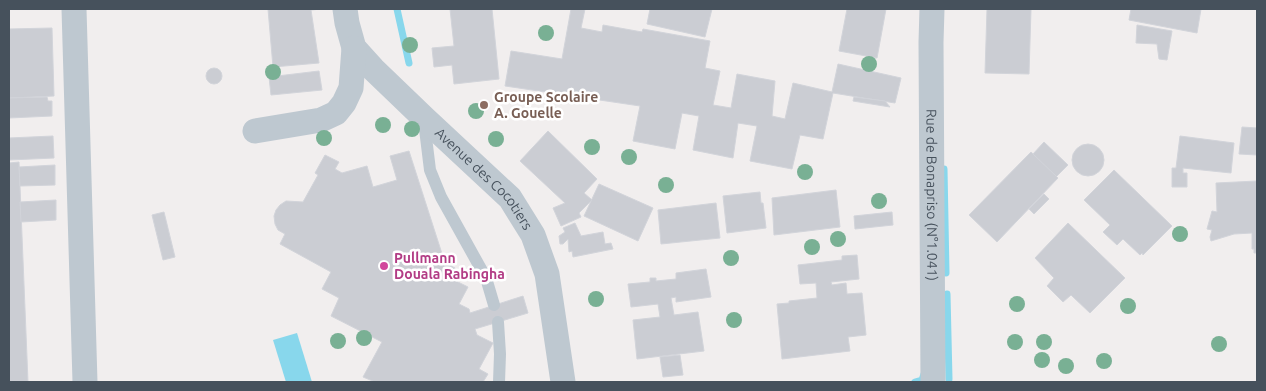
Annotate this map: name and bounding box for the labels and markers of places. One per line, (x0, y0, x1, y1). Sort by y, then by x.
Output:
place label: Groupe Scolaire A. Gouelle (494, 89, 598, 121)
marker: Groupe Scolaire A. Gouelle (478, 99, 490, 111)
place label: Pullmann Douala Rabingha (394, 250, 505, 282)
marker: Pullmann Douala Rabingha (378, 260, 390, 272)

